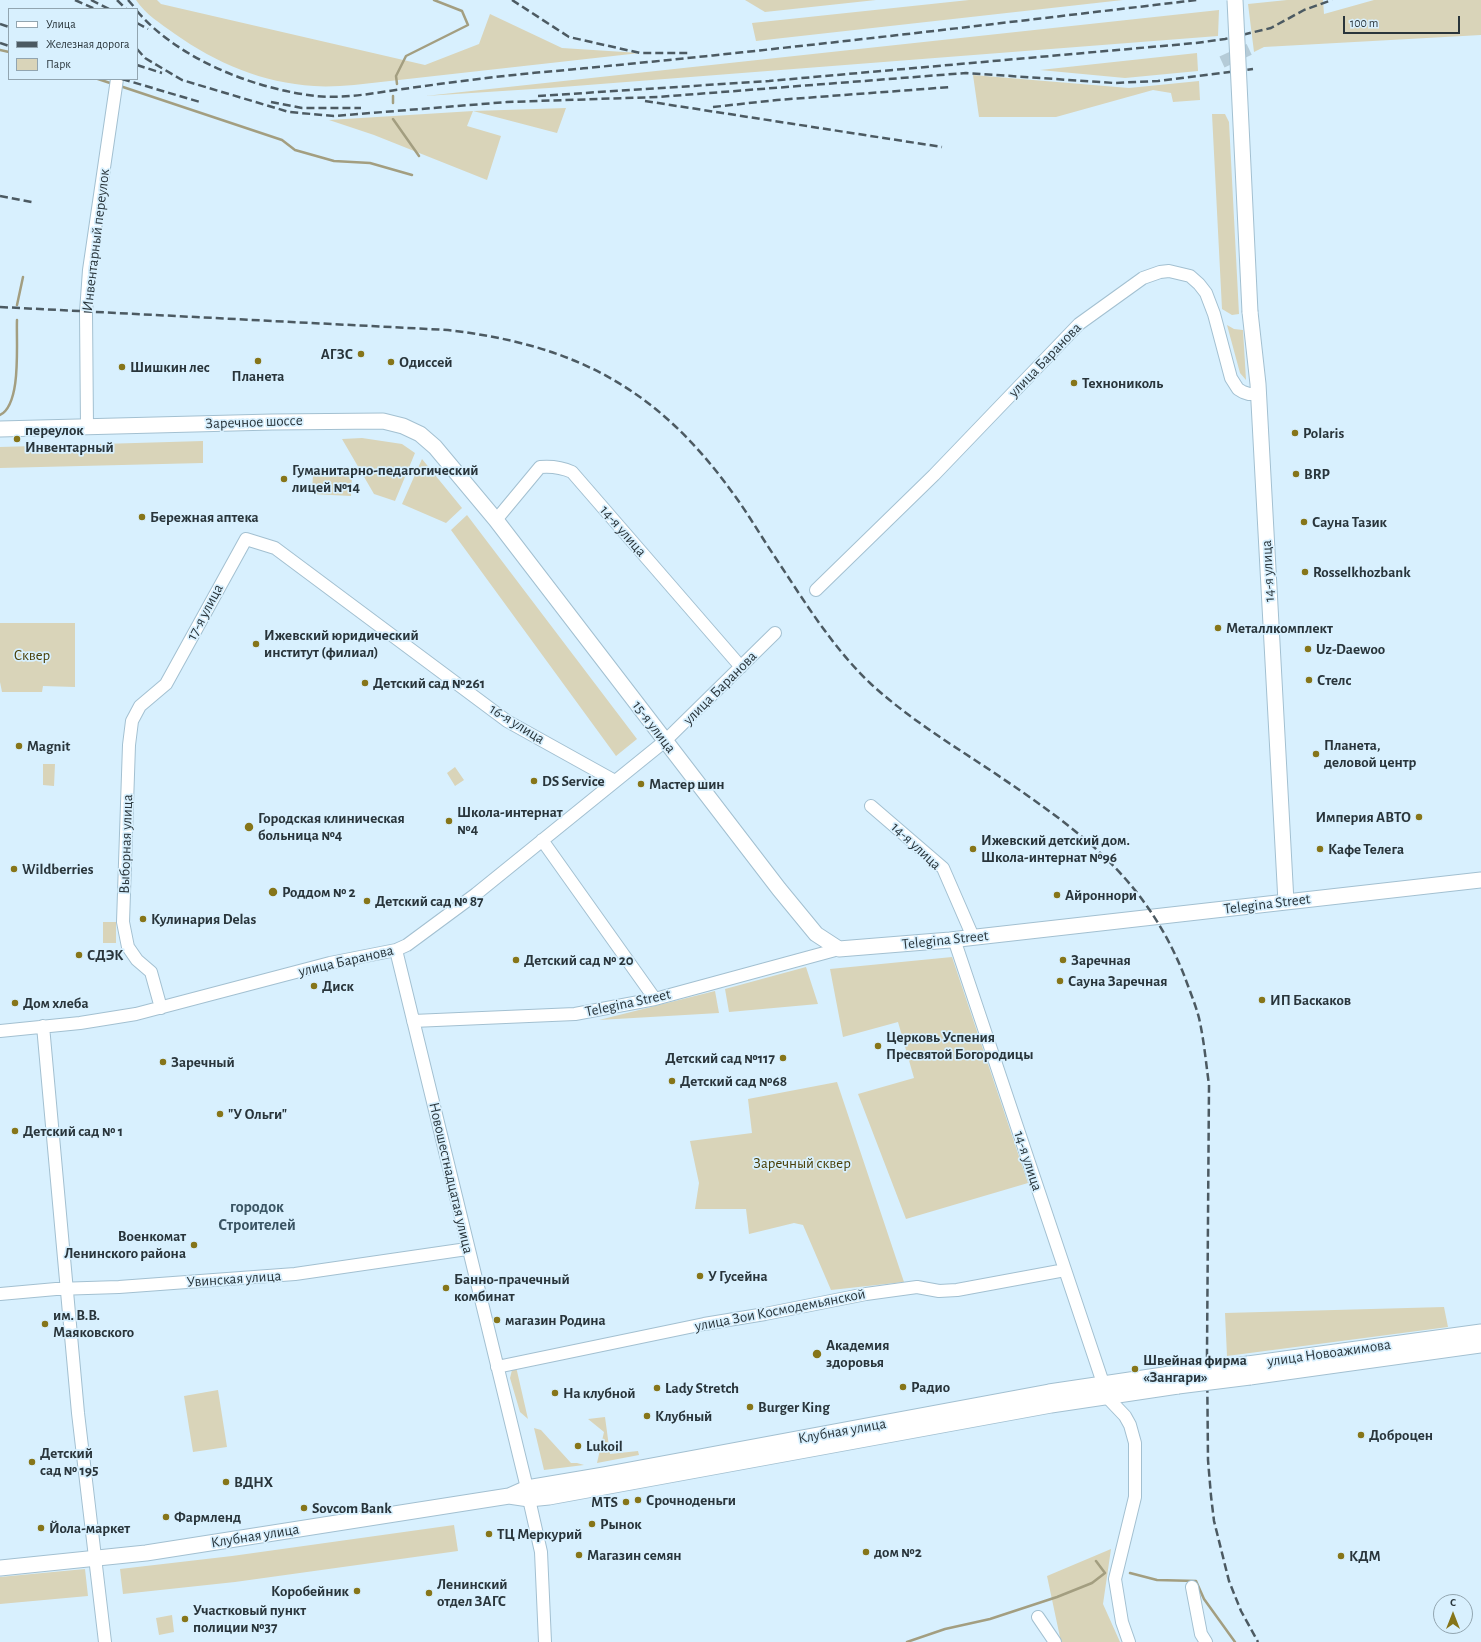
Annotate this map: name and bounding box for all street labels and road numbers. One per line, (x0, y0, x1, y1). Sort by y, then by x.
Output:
street label: Инвентарный переулок (78, 168, 114, 312)
street label: улица Баранова (1005, 319, 1085, 401)
street label: Заречное шоссе (205, 411, 303, 433)
street label: 14-я улица (596, 502, 650, 560)
street label: 14-я улица (1257, 540, 1279, 602)
street label: 17-я улица (183, 581, 227, 643)
street label: улица Баранова (679, 647, 761, 729)
street label: 15-я улица (628, 697, 680, 757)
street label: 16-я улица (486, 700, 548, 748)
street label: Выборная улица (115, 794, 137, 894)
street label: 14-я улица (887, 818, 945, 874)
street label: Telegina Street (1223, 890, 1311, 918)
street label: Telegina Street (901, 926, 989, 954)
street label: улица Баранова (297, 941, 395, 981)
street label: Telegina Street (584, 985, 672, 1021)
street label: Новошестнадцатая улица (425, 1101, 477, 1255)
street label: 14-я улица (1010, 1129, 1046, 1193)
street label: Увинская улица (186, 1267, 282, 1291)
street label: улица Зои Космодемьянской (693, 1285, 867, 1335)
street label: улица Новоажимова (1266, 1335, 1392, 1371)
street label: Клубная улица (797, 1414, 887, 1448)
street label: Клубная улица (210, 1520, 300, 1552)

